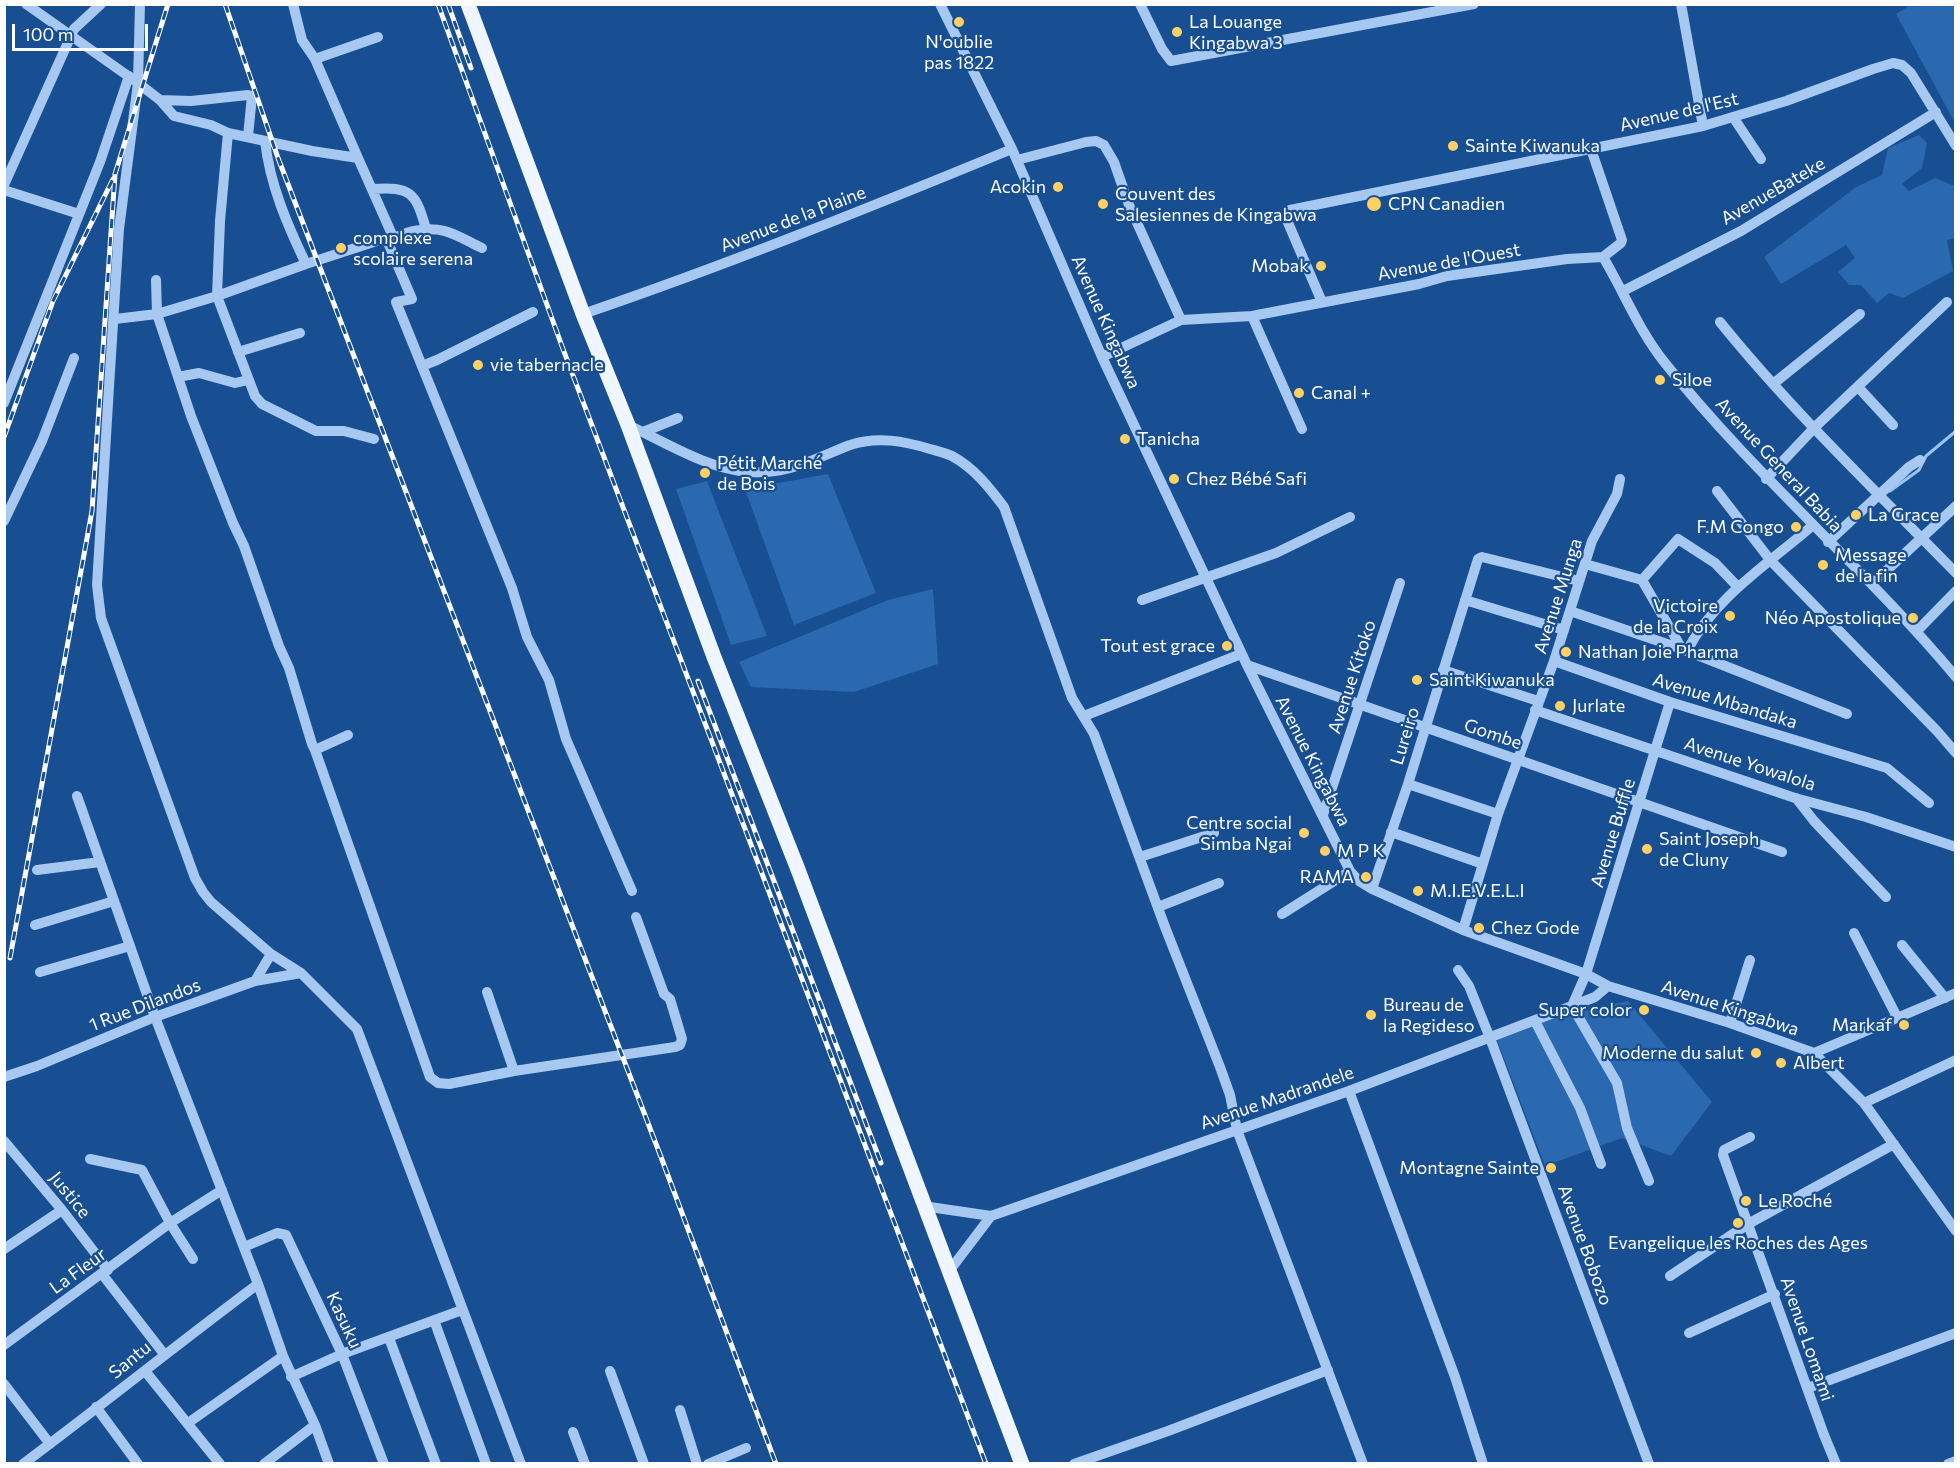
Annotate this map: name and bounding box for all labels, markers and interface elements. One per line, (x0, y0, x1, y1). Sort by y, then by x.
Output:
place label: La Louange Kingabwa 3 (1189, 11, 1283, 54)
scale bar (15, 12, 152, 50)
marker: N'oublie pas 1822 (952, 15, 966, 29)
text: 100 m (23, 23, 73, 45)
marker: La Louange Kingabwa 3 (1170, 25, 1184, 39)
place label: N'oublie pas 1822 (924, 31, 994, 74)
street label: Avenue de l'Est (1618, 88, 1740, 136)
place label: Sainte Kiwanuka (1465, 135, 1600, 157)
marker: Sainte Kiwanuka (1446, 139, 1460, 153)
street label: AvenueBateke (1717, 152, 1829, 230)
place label: Acokin (990, 176, 1046, 198)
marker: Acokin (1051, 180, 1065, 194)
street label: Avenue de la Plaine (717, 181, 869, 257)
place label: Couvent des Salesiennes de Kingabwa (1115, 183, 1317, 226)
place label: CPN Canadien (1388, 193, 1505, 215)
marker: CPN Canadien (1365, 195, 1383, 213)
marker: Couvent des Salesiennes de Kingabwa (1096, 197, 1110, 211)
place label: complexe scolaire serena (353, 227, 473, 270)
street label: Avenue de l'Ouest (1376, 239, 1522, 285)
marker: complexe scolaire serena (334, 241, 348, 255)
street label: Avenue Kingabwa (1067, 252, 1145, 392)
place label: Mobak (1251, 255, 1309, 277)
marker: Mobak (1314, 259, 1328, 273)
place label: vie tabernacle (490, 354, 604, 376)
marker: vie tabernacle (471, 358, 485, 372)
place label: Siloe (1672, 369, 1712, 391)
marker: Siloe (1653, 373, 1667, 387)
place label: Canal + (1311, 382, 1371, 404)
marker: Canal + (1292, 386, 1306, 400)
street label: Avenue General Babia (1711, 393, 1847, 537)
place label: Tanicha (1137, 428, 1200, 450)
marker: Tanicha (1118, 432, 1132, 446)
place label: Pétit Marché de Bois (717, 452, 822, 494)
marker: Pétit Marché de Bois (698, 466, 712, 480)
place label: Chez Bébé Safi (1186, 468, 1307, 490)
marker: Chez Bébé Safi (1167, 472, 1181, 486)
place label: La Grace (1868, 504, 1939, 526)
marker: La Grace (1849, 508, 1863, 522)
place label: F.M Congo (1697, 516, 1784, 538)
marker: F.M Congo (1789, 520, 1803, 534)
street label: Avenue Munga (1529, 536, 1587, 656)
place label: Message de la fin (1835, 544, 1907, 586)
marker: Message de la fin (1816, 558, 1830, 572)
place label: Victoire de la Croix (1633, 595, 1718, 638)
place label: Néo Apostolique (1765, 607, 1901, 629)
marker: Victoire de la Croix (1723, 609, 1737, 623)
marker: Néo Apostolique (1906, 611, 1920, 625)
street label: Avenue Kitoko (1323, 617, 1381, 737)
place label: Tout est grace (1100, 635, 1215, 657)
marker: Tout est grace (1220, 639, 1234, 653)
place label: Nathan Joie Pharma (1578, 641, 1739, 663)
marker: Nathan Joie Pharma (1559, 645, 1573, 659)
place label: Saint Kiwanuka (1429, 669, 1555, 691)
street label: Avenue Mbandaka (1650, 669, 1800, 733)
marker: Saint Kiwanuka (1410, 673, 1424, 687)
street label: Avenue Kingabwa (1271, 692, 1355, 830)
place label: Jurlate (1572, 695, 1625, 717)
marker: Jurlate (1553, 699, 1567, 713)
street label: Lureiro (1386, 705, 1424, 767)
street label: Gombe (1461, 714, 1525, 754)
street label: Avenue Yowalola (1682, 733, 1818, 795)
street label: Avenue Buffle (1586, 776, 1640, 890)
place label: Centre social Simba Ngai (1186, 812, 1292, 854)
marker: Centre social Simba Ngai (1297, 826, 1311, 840)
place label: Saint Joseph de Cluny (1659, 828, 1759, 870)
place label: M P K (1337, 840, 1385, 862)
marker: Saint Joseph de Cluny (1640, 842, 1654, 856)
marker: M P K (1318, 844, 1332, 858)
place label: RAMA (1300, 866, 1354, 888)
marker: RAMA (1359, 870, 1373, 884)
place label: M.I.E.V.E.L.I (1430, 880, 1525, 902)
marker: M.I.E.V.E.L.I (1411, 884, 1425, 898)
place label: Chez Gode (1491, 917, 1579, 939)
marker: Chez Gode (1472, 921, 1486, 935)
street label: 1 Rue Dilandos (86, 974, 204, 1036)
street label: Avenue Kingabwa (1658, 976, 1802, 1040)
place label: Bureau de la Regideso (1383, 994, 1475, 1036)
place label: Super color (1538, 999, 1632, 1021)
marker: Super color (1637, 1003, 1651, 1017)
marker: Bureau de la Regideso (1364, 1008, 1378, 1022)
place label: Markaf (1832, 1014, 1892, 1036)
marker: Markaf (1897, 1018, 1911, 1032)
place label: Moderne du salut (1602, 1042, 1744, 1064)
marker: Moderne du salut (1749, 1046, 1763, 1060)
place label: Albert (1793, 1052, 1845, 1074)
marker: Albert (1774, 1056, 1788, 1070)
street label: Avenue Madrandele (1197, 1062, 1357, 1134)
place label: Montagne Sainte (1399, 1157, 1539, 1179)
marker: Montagne Sainte (1544, 1161, 1558, 1175)
street label: Justice (45, 1167, 95, 1223)
street label: Avenue Bobozo (1553, 1182, 1617, 1308)
place label: Le Roché (1758, 1190, 1832, 1212)
marker: Le Roché (1739, 1194, 1753, 1208)
marker: Evangelique les Roches des Ages (1731, 1216, 1745, 1230)
place label: Evangelique les Roches des Ages (1608, 1232, 1868, 1254)
street label: La Fleur (45, 1243, 111, 1299)
street label: Avenue Lomami (1776, 1274, 1838, 1404)
street label: Kasuku (322, 1288, 366, 1352)
street label: Santu (105, 1337, 155, 1383)

